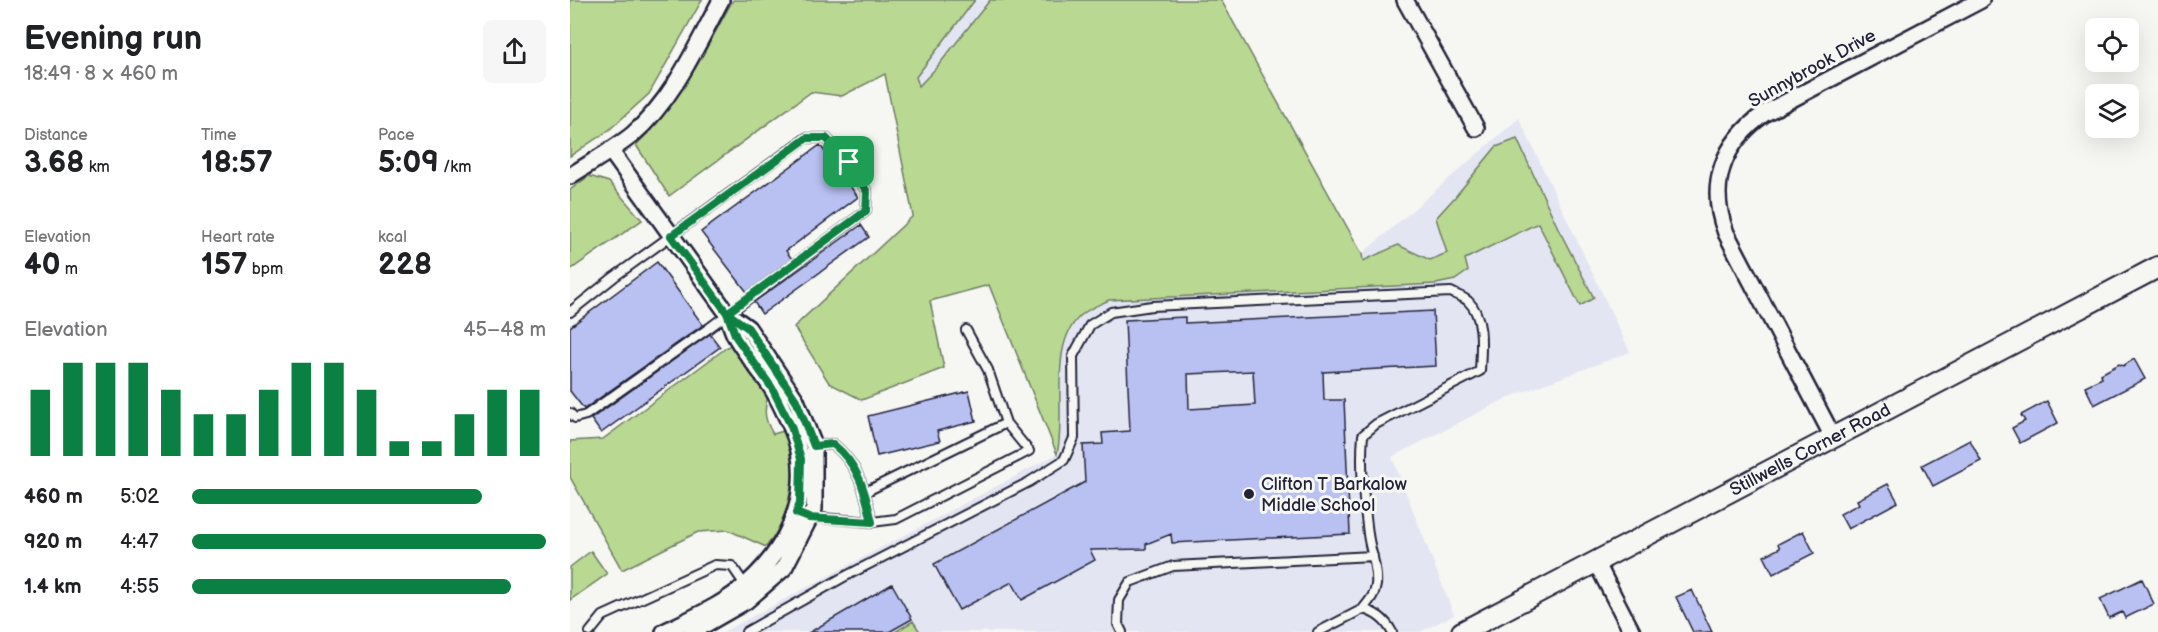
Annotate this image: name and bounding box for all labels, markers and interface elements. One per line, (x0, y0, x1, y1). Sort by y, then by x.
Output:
map controls (2085, 18, 2139, 138)
button: locate (2085, 18, 2139, 72)
text: Evening run (24, 19, 202, 59)
button: share (483, 20, 546, 83)
street label: Sunnybrook Drive (1745, 25, 1880, 112)
text: 18:49 · 8 × 460 m (24, 62, 178, 86)
button: layers (2085, 84, 2139, 138)
text: Distance (24, 126, 88, 145)
text: Time (201, 126, 236, 145)
text: Pace (378, 126, 414, 145)
pin (823, 136, 874, 187)
text: 3.68 (24, 145, 84, 181)
text: 18:57 (201, 145, 273, 181)
text: 5:09 (378, 145, 439, 181)
icon: arrive (832, 145, 865, 178)
text: km (84, 158, 110, 177)
text: /km (439, 158, 471, 177)
text: Elevation (24, 228, 91, 247)
text: Heart rate (201, 228, 275, 247)
text: kcal (378, 228, 407, 247)
text: 40 (24, 247, 60, 283)
text: 157 (201, 247, 248, 283)
text: 228 (378, 247, 432, 283)
text: m (60, 260, 78, 279)
text: bpm (248, 260, 283, 279)
text: Elevation (24, 318, 107, 342)
text: 45–48 m (463, 318, 546, 342)
street label: Stillwells Corner Road (1726, 399, 1894, 501)
place label: Clifton T Barkalow Middle School (1261, 474, 1407, 516)
text: 460 m (24, 485, 83, 509)
text: 5:02 (120, 485, 159, 509)
marker: Clifton T Barkalow Middle School (1242, 487, 1256, 501)
text: 920 m (24, 530, 82, 554)
text: 4:47 (120, 530, 158, 554)
text: 1.4 km (24, 575, 82, 599)
text: 4:55 (120, 575, 159, 599)

